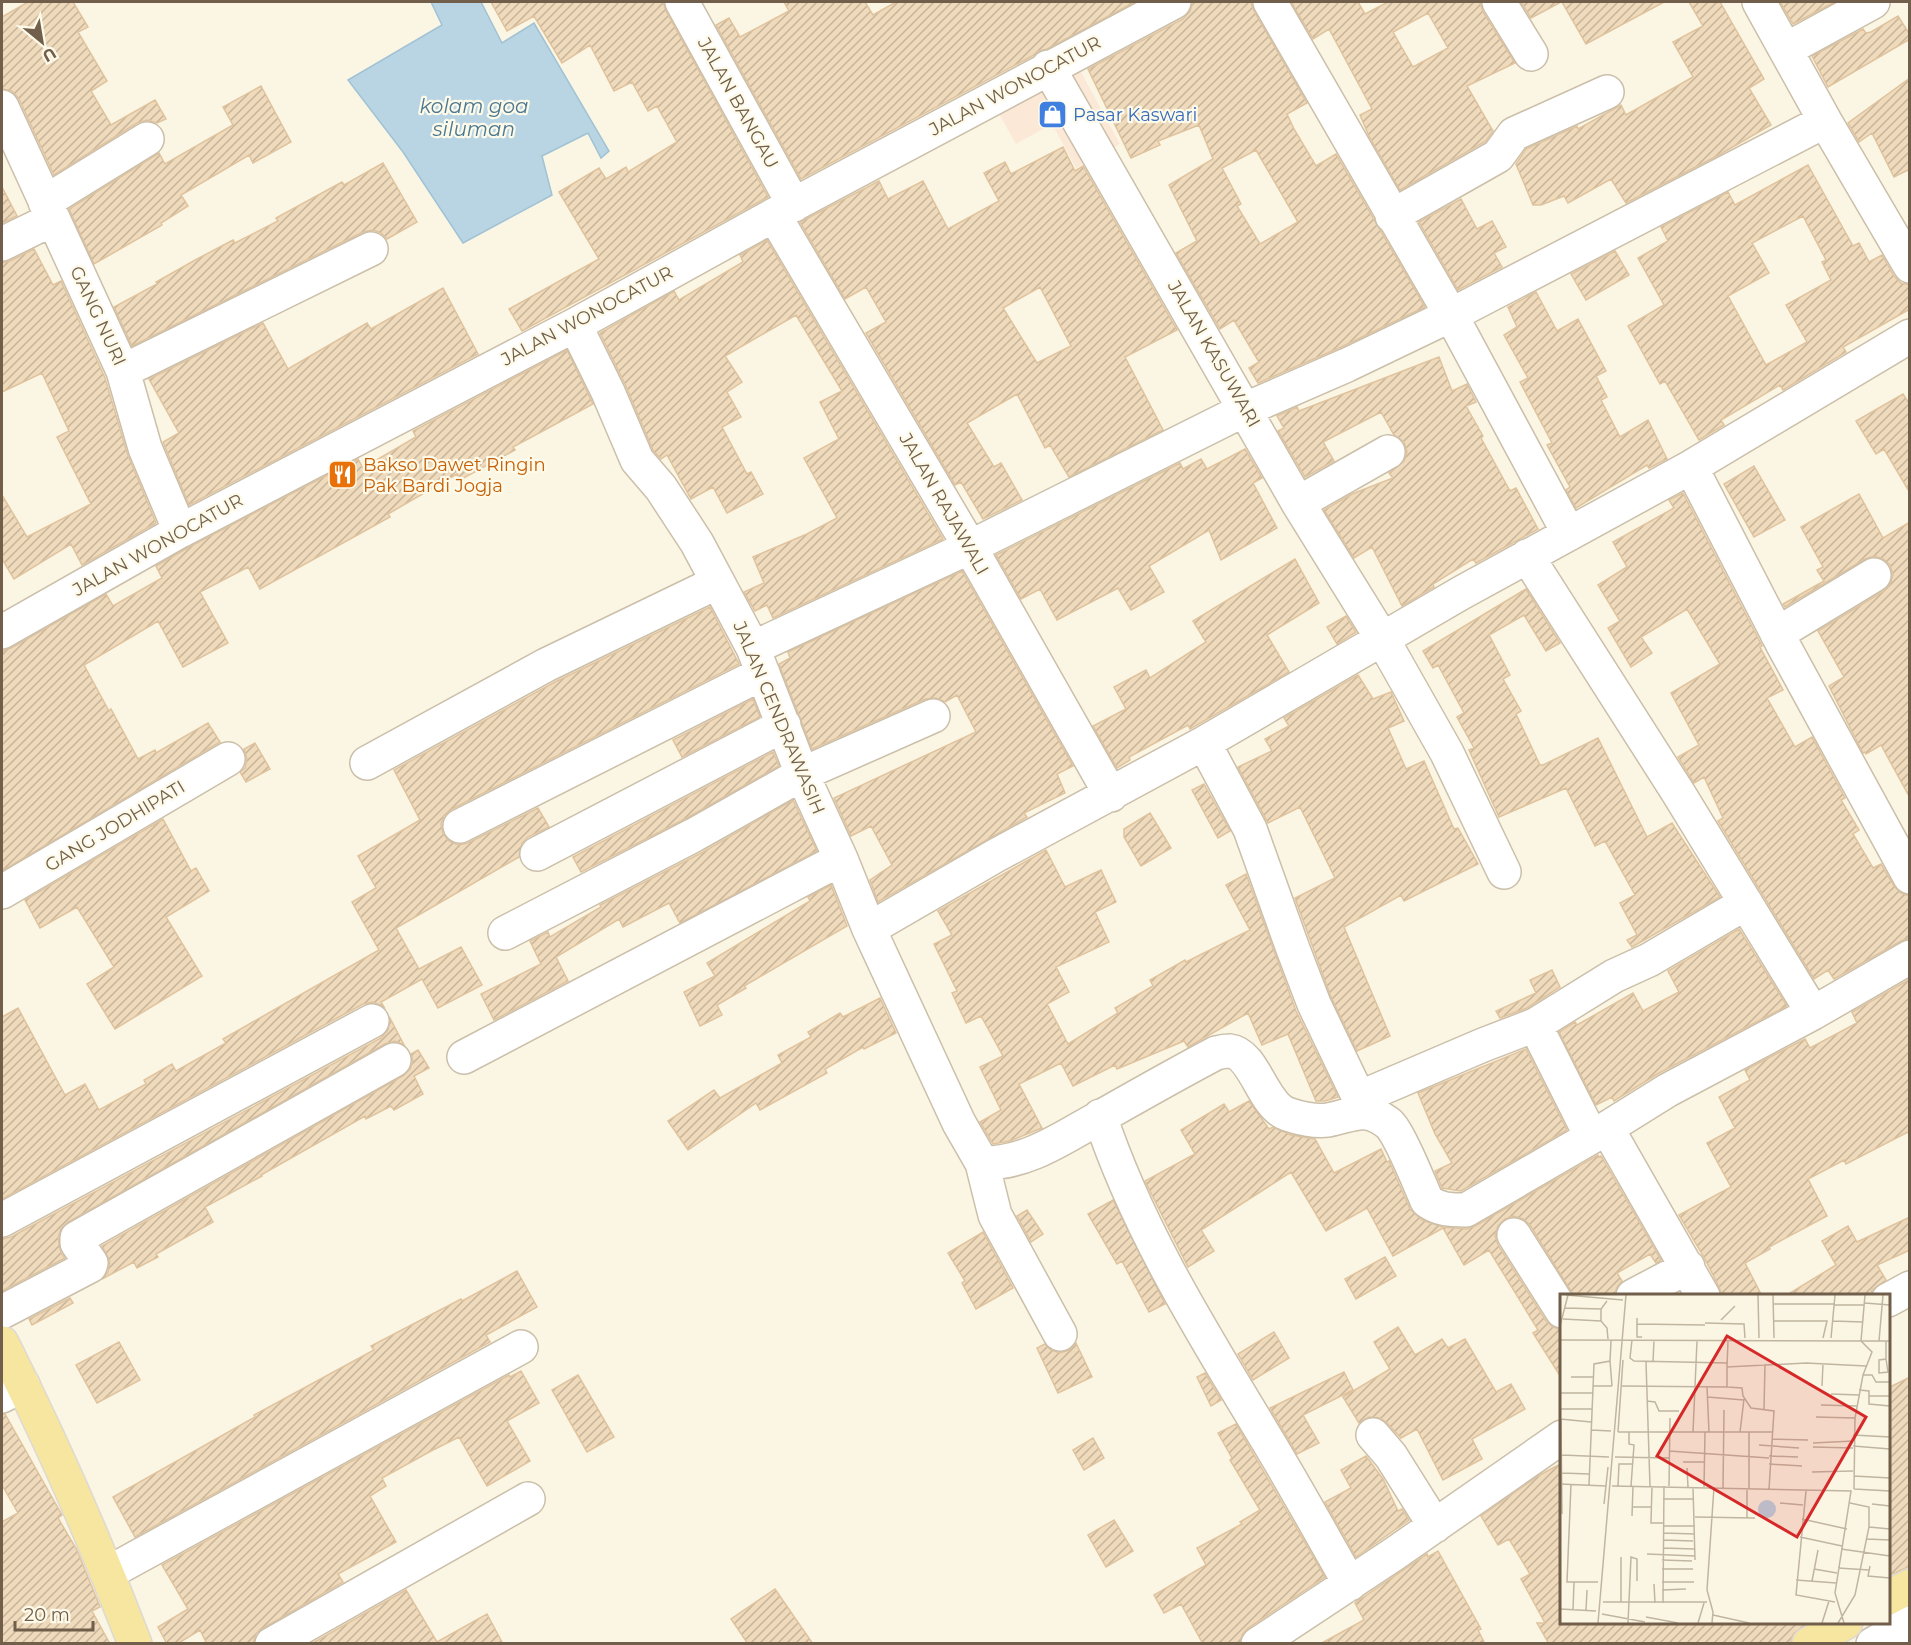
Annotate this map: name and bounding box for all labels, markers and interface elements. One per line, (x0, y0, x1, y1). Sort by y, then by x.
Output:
north arrow (12, 12, 72, 72)
street label: JALAN WONOCATUR (925, 31, 1105, 141)
street label: JALAN BANGAU (692, 33, 783, 172)
text: U (39, 43, 59, 66)
water label: kolam goa siluman (419, 94, 529, 141)
shop icon: Pasar Kaswari (1036, 99, 1068, 131)
place label: Pasar Kaswari (1073, 104, 1197, 126)
street label: JALAN WONOCATUR (497, 261, 677, 371)
street label: GANG NURI (65, 263, 131, 369)
street label: JALAN KASUWARI (1163, 276, 1265, 431)
street label: JALAN RAJAWALI (894, 428, 994, 579)
place label: Bakso Dawet Ringin Pak Bardi Jogja (363, 454, 546, 497)
restaurant icon: Bakso Dawet Ringin Pak Bardi Jogja (326, 459, 358, 491)
street label: JALAN WONOCATUR (68, 489, 247, 601)
street label: JALAN CENDRAWASIH (728, 617, 830, 818)
street label: GANG JODHIPATI (41, 776, 189, 876)
inset map (1560, 1294, 1890, 1624)
scale bar (15, 1594, 93, 1632)
text: 20 m (24, 1604, 70, 1626)

